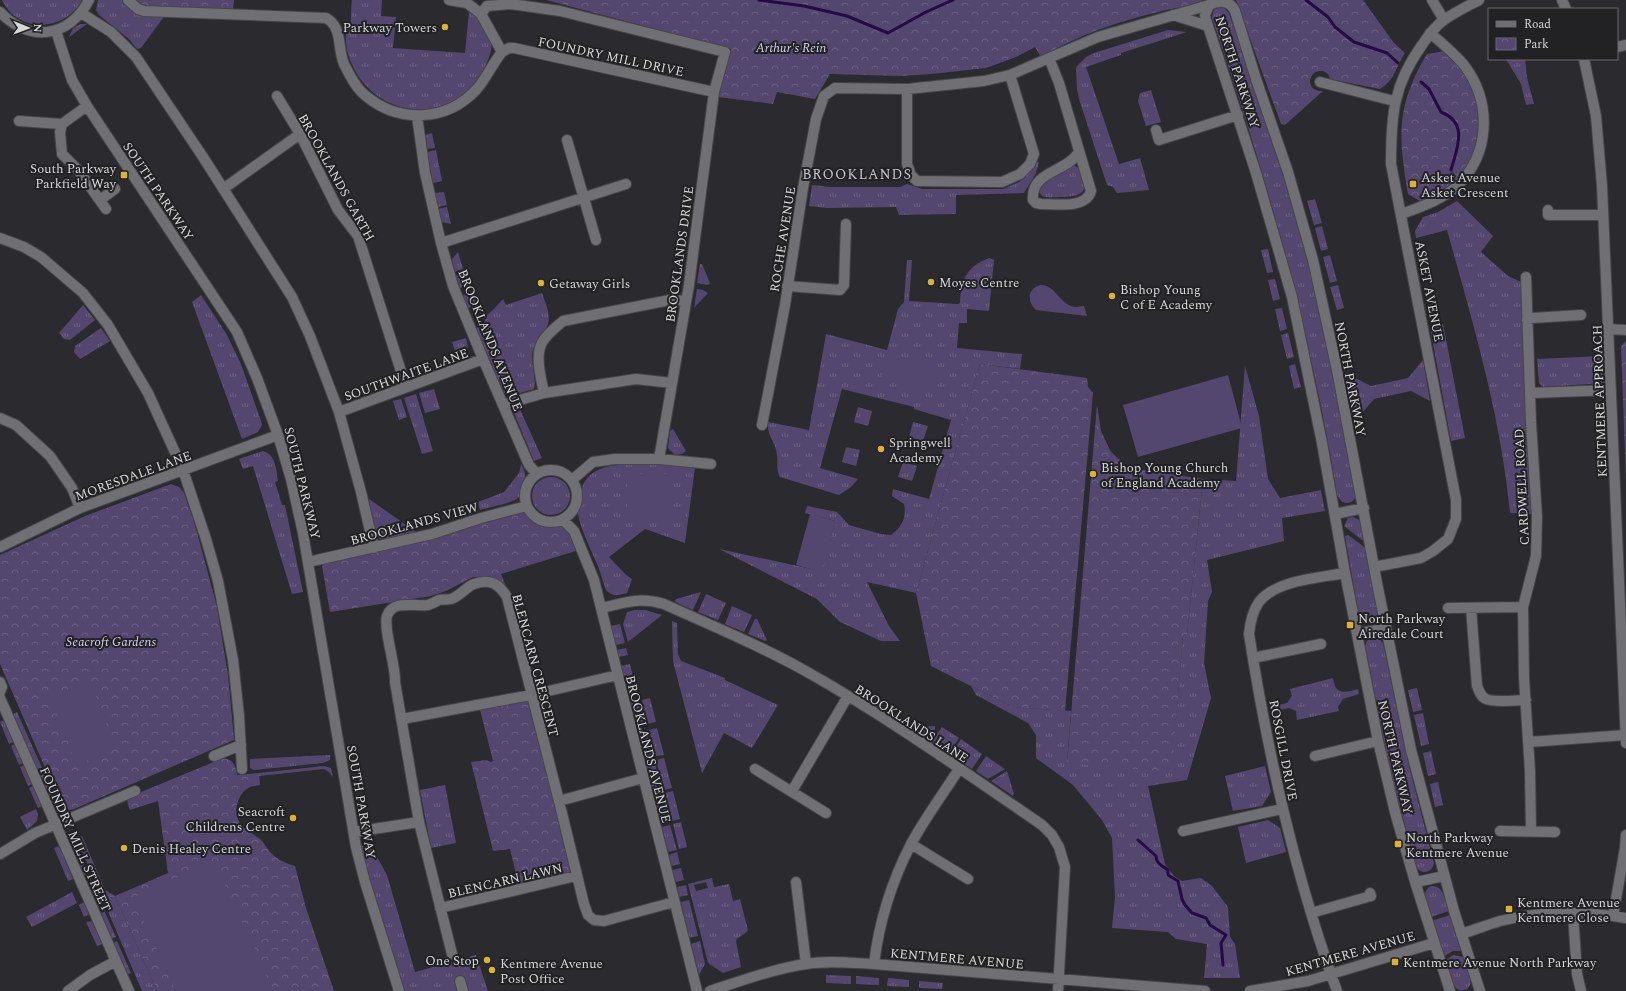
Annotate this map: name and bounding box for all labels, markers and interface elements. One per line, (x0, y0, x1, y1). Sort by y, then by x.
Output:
north arrow (8, 8, 48, 48)
legend (1488, 8, 1618, 60)
street label: NORTH PARKWAY (1209, 14, 1265, 131)
text: Road (1524, 15, 1551, 34)
place label: Parkway Towers (343, 18, 437, 38)
marker: Parkway Towers (440, 22, 450, 32)
text: N (29, 24, 46, 33)
street label: FOUNDRY MILL DRIVE (536, 32, 686, 82)
text: Park (1524, 35, 1549, 54)
park label: Arthur's Rein (755, 38, 826, 58)
street label: BROOKLANDS GARTH (293, 110, 380, 245)
street label: SOUTH PARKWAY (118, 138, 199, 245)
place label: South Parkway Parkfield Way (30, 159, 117, 194)
district label: BROOKLANDS (802, 164, 912, 185)
place label: Asket Avenue Asket Crescent (1421, 168, 1509, 203)
marker: South Parkway Parkfield Way (119, 170, 129, 180)
marker: Asket Avenue Asket Crescent (1408, 179, 1418, 189)
street label: BROOKLANDS DRIVE (661, 185, 699, 324)
street label: ROCHE AVENUE (765, 185, 801, 293)
street label: ASKET AVENUE (1409, 239, 1449, 343)
street label: BROOKLANDS AVENUE (452, 266, 528, 414)
place label: Moyes Centre (939, 273, 1019, 293)
place label: Getaway Girls (549, 274, 630, 294)
marker: Moyes Centre (926, 277, 936, 287)
marker: Getaway Girls (536, 278, 546, 288)
place label: Bishop Young C of E Academy (1120, 280, 1213, 315)
marker: Bishop Young C of E Academy (1107, 291, 1117, 301)
street label: NORTH PARKWAY (1329, 320, 1371, 438)
street label: KENTMERE APPROACH (1587, 324, 1613, 478)
street label: SOUTHWAITE LANE (341, 343, 471, 407)
street label: SOUTH PARKWAY (278, 425, 326, 542)
street label: CARDWELL ROAD (1509, 428, 1535, 546)
place label: Springwell Academy (889, 433, 951, 468)
marker: Springwell Academy (876, 444, 886, 454)
street label: MORESDALE LANE (72, 446, 194, 506)
place label: Bishop Young Church of England Academy (1101, 458, 1229, 493)
marker: Bishop Young Church of England Academy (1088, 469, 1098, 479)
street label: BROOKLANDS VIEW (348, 497, 481, 551)
street label: BLENCARN CRESCENT (506, 592, 564, 739)
place label: North Parkway Airedale Court (1358, 609, 1446, 644)
marker: North Parkway Airedale Court (1345, 620, 1355, 630)
park label: Seacroft Gardens (66, 632, 156, 652)
street label: BROOKLANDS AVENUE (620, 673, 676, 825)
street label: BROOKLANDS LANE (851, 679, 972, 768)
street label: ROSGILL DRIVE (1263, 698, 1303, 802)
street label: NORTH PARKWAY (1372, 698, 1418, 816)
street label: SOUTH PARKWAY (341, 744, 381, 861)
street label: FOUNDRY MILL STREET (34, 764, 116, 915)
place label: Seacroft Childrens Centre (186, 802, 285, 837)
marker: Seacroft Childrens Centre (288, 813, 298, 823)
place label: North Parkway Kentmere Avenue (1406, 828, 1509, 863)
place label: Denis Healey Centre (132, 839, 251, 859)
marker: North Parkway Kentmere Avenue (1393, 839, 1403, 849)
marker: Denis Healey Centre (119, 843, 129, 853)
street label: BLENCARN LAWN (446, 858, 564, 904)
place label: Kentmere Avenue Kentmere Close (1517, 893, 1620, 928)
marker: Kentmere Avenue Kentmere Close (1504, 904, 1514, 914)
street label: KENTMERE AVENUE (1283, 926, 1418, 982)
street label: KENTMERE AVENUE (889, 943, 1025, 975)
place label: One Stop (425, 951, 479, 971)
place label: Kentmere Avenue North Parkway (1403, 953, 1597, 973)
place label: Kentmere Avenue Post Office (500, 954, 603, 989)
marker: One Stop (482, 955, 492, 965)
marker: Kentmere Avenue North Parkway (1390, 957, 1400, 967)
marker: Kentmere Avenue Post Office (487, 965, 497, 975)

